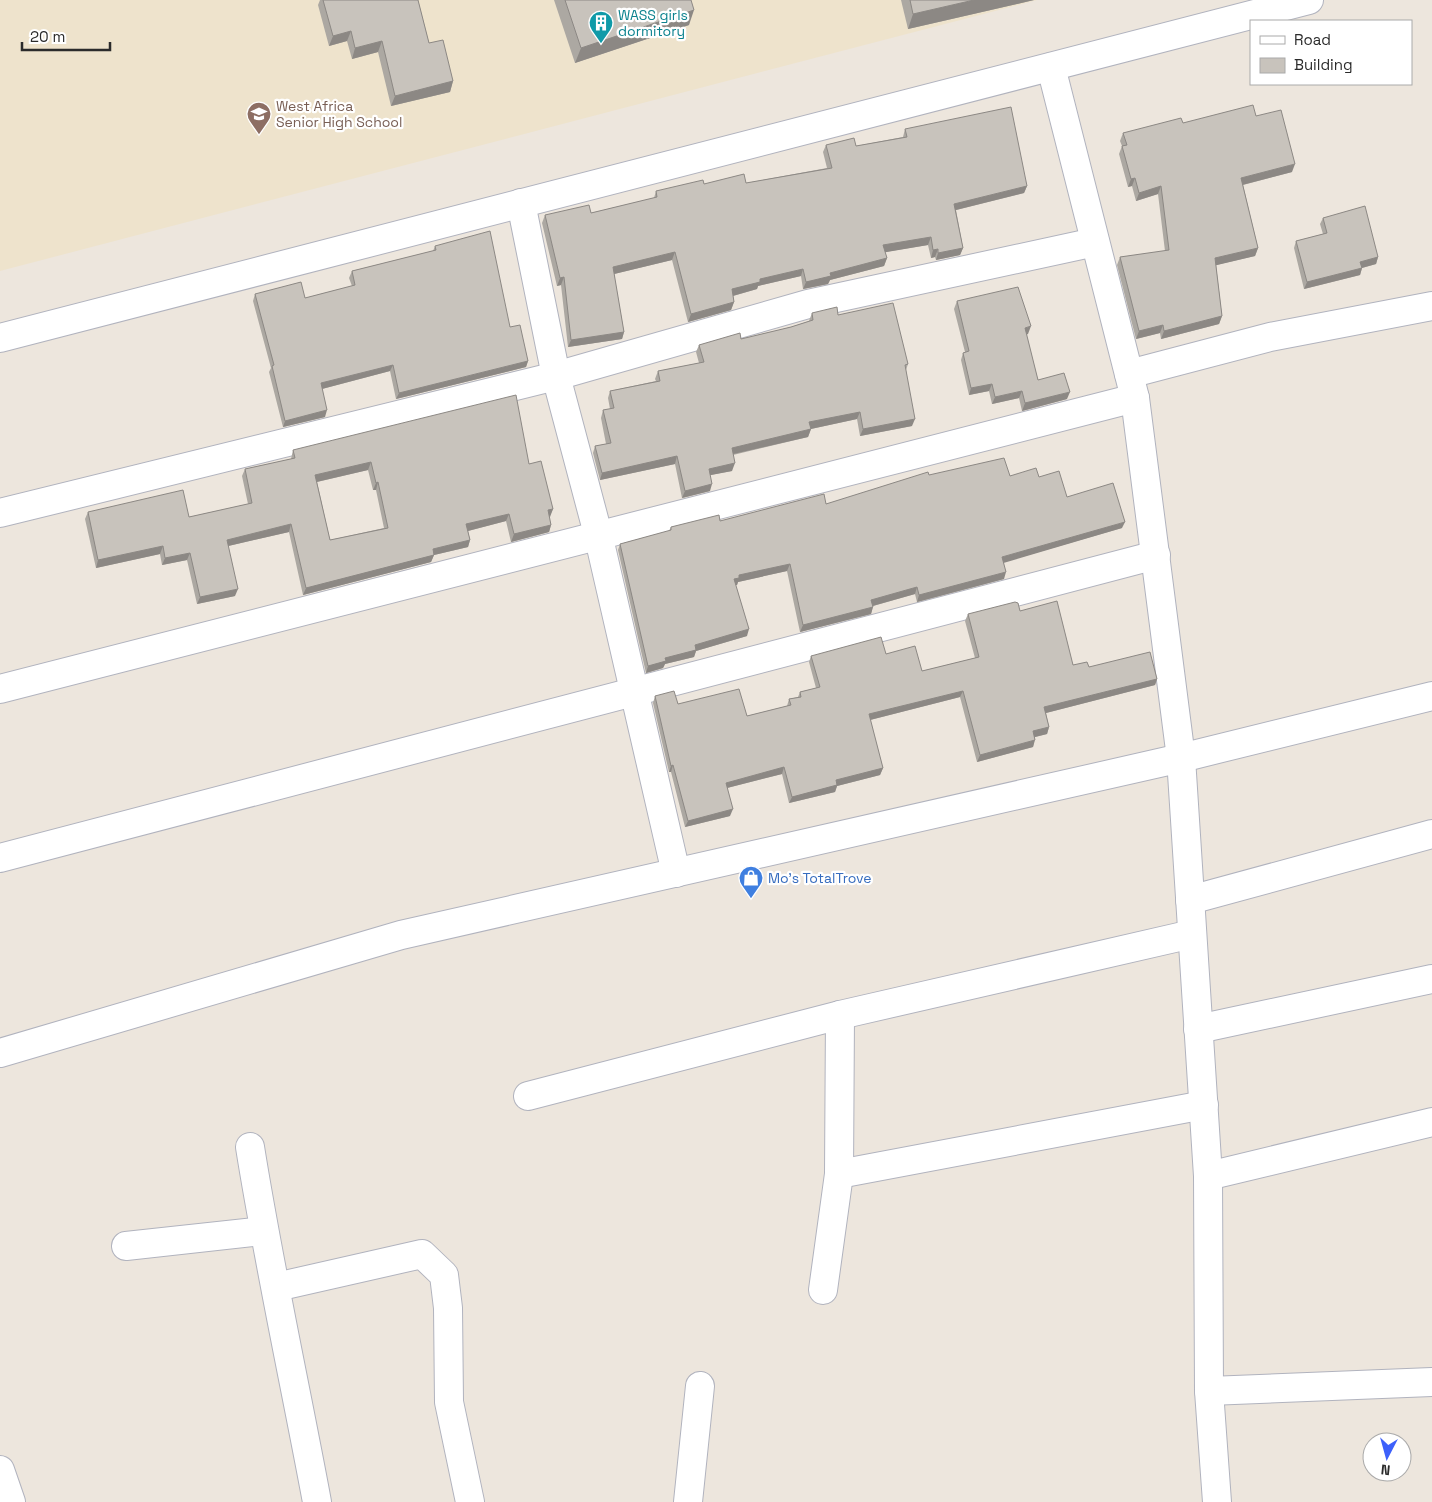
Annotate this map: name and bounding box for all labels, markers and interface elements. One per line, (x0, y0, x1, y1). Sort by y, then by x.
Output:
place label: WASS girls dormitory (618, 6, 688, 40)
building icon: WASS girls dormitory (588, 10, 614, 44)
scale bar (22, 20, 110, 52)
legend (1250, 20, 1412, 85)
text: 20 m (30, 27, 65, 46)
text: Road (1294, 30, 1331, 49)
text: Building (1294, 55, 1353, 74)
place label: West Africa Senior High School (276, 97, 402, 131)
school or university icon: West Africa Senior High School (246, 101, 272, 135)
shop icon: Mo's TotalTrove (738, 865, 764, 899)
place label: Mo's TotalTrove (768, 869, 872, 887)
north arrow (1362, 1432, 1412, 1482)
text: N (1380, 1460, 1391, 1479)

